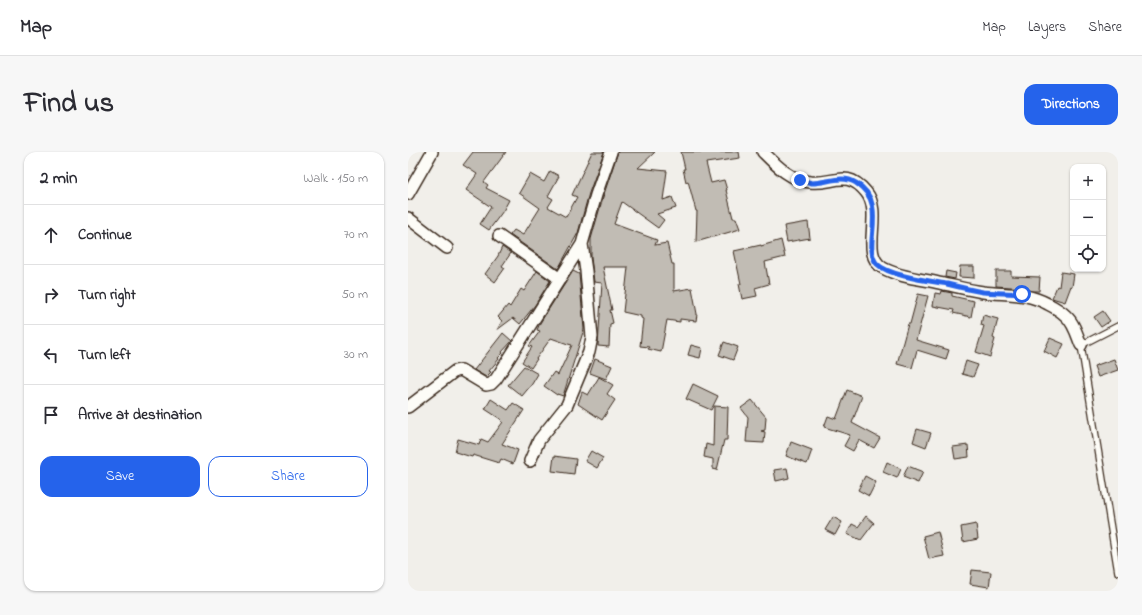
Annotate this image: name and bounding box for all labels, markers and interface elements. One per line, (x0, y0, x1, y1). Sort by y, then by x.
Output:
text: Map (20, 14, 52, 41)
text: Map (982, 17, 1006, 38)
text: Layers (1028, 17, 1066, 38)
text: Share (1088, 17, 1122, 38)
text: Find us (24, 84, 114, 125)
button: Directions (1024, 84, 1118, 125)
map controls (1070, 164, 1106, 272)
button: + (1070, 164, 1106, 200)
text: 2 min (40, 166, 77, 191)
text: Walk · 150 m (303, 169, 368, 188)
route end (791, 171, 809, 189)
button: − (1070, 200, 1106, 236)
icon: ahead (40, 224, 62, 246)
text: Continue (78, 224, 132, 246)
text: 70 m (344, 225, 368, 244)
button: locate (1070, 236, 1106, 272)
icon: right (40, 284, 62, 306)
text: Turn right (78, 284, 136, 306)
text: 50 m (342, 285, 368, 304)
route start (1013, 285, 1031, 303)
icon: left (40, 344, 62, 366)
text: Turn left (78, 344, 131, 366)
text: 30 m (344, 345, 368, 364)
icon: arrive (40, 404, 62, 426)
text: Arrive at destination (78, 404, 202, 426)
button: Save (40, 456, 200, 497)
button: Share (208, 456, 368, 497)

